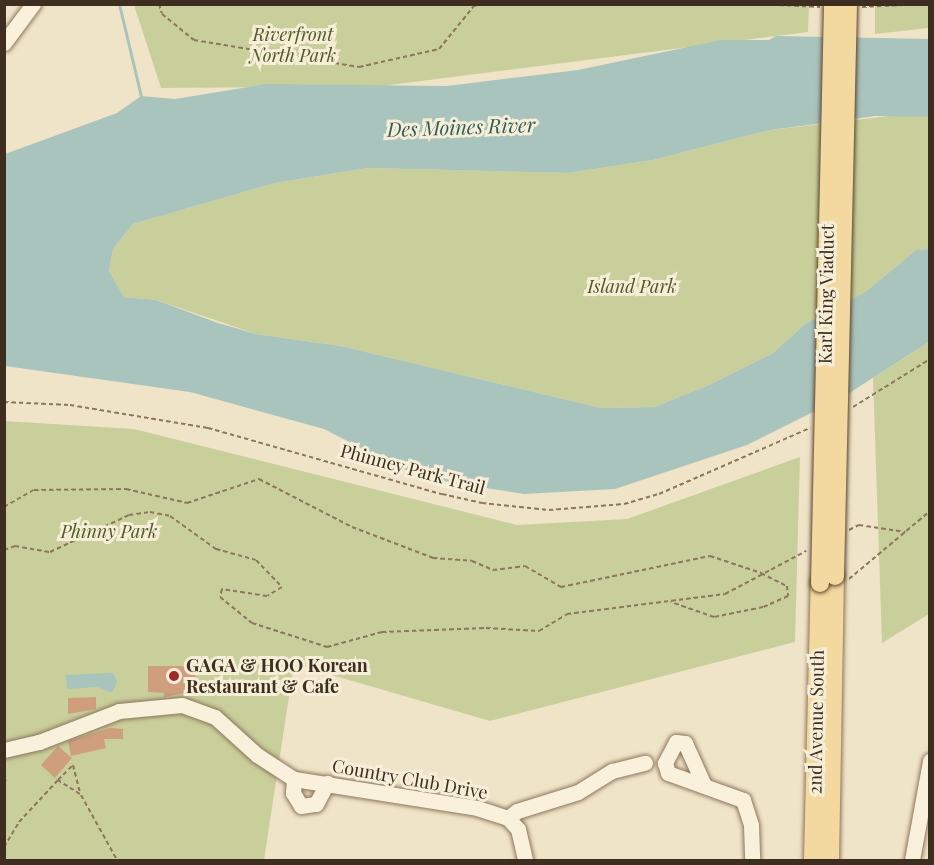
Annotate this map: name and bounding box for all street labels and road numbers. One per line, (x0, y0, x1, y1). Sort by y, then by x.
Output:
street label: Karl King Viaduct (814, 223, 838, 365)
street label: Phinney Park Trail (338, 439, 488, 499)
street label: 2nd Avenue South (804, 649, 828, 795)
street label: Country Club Drive (330, 755, 490, 803)

